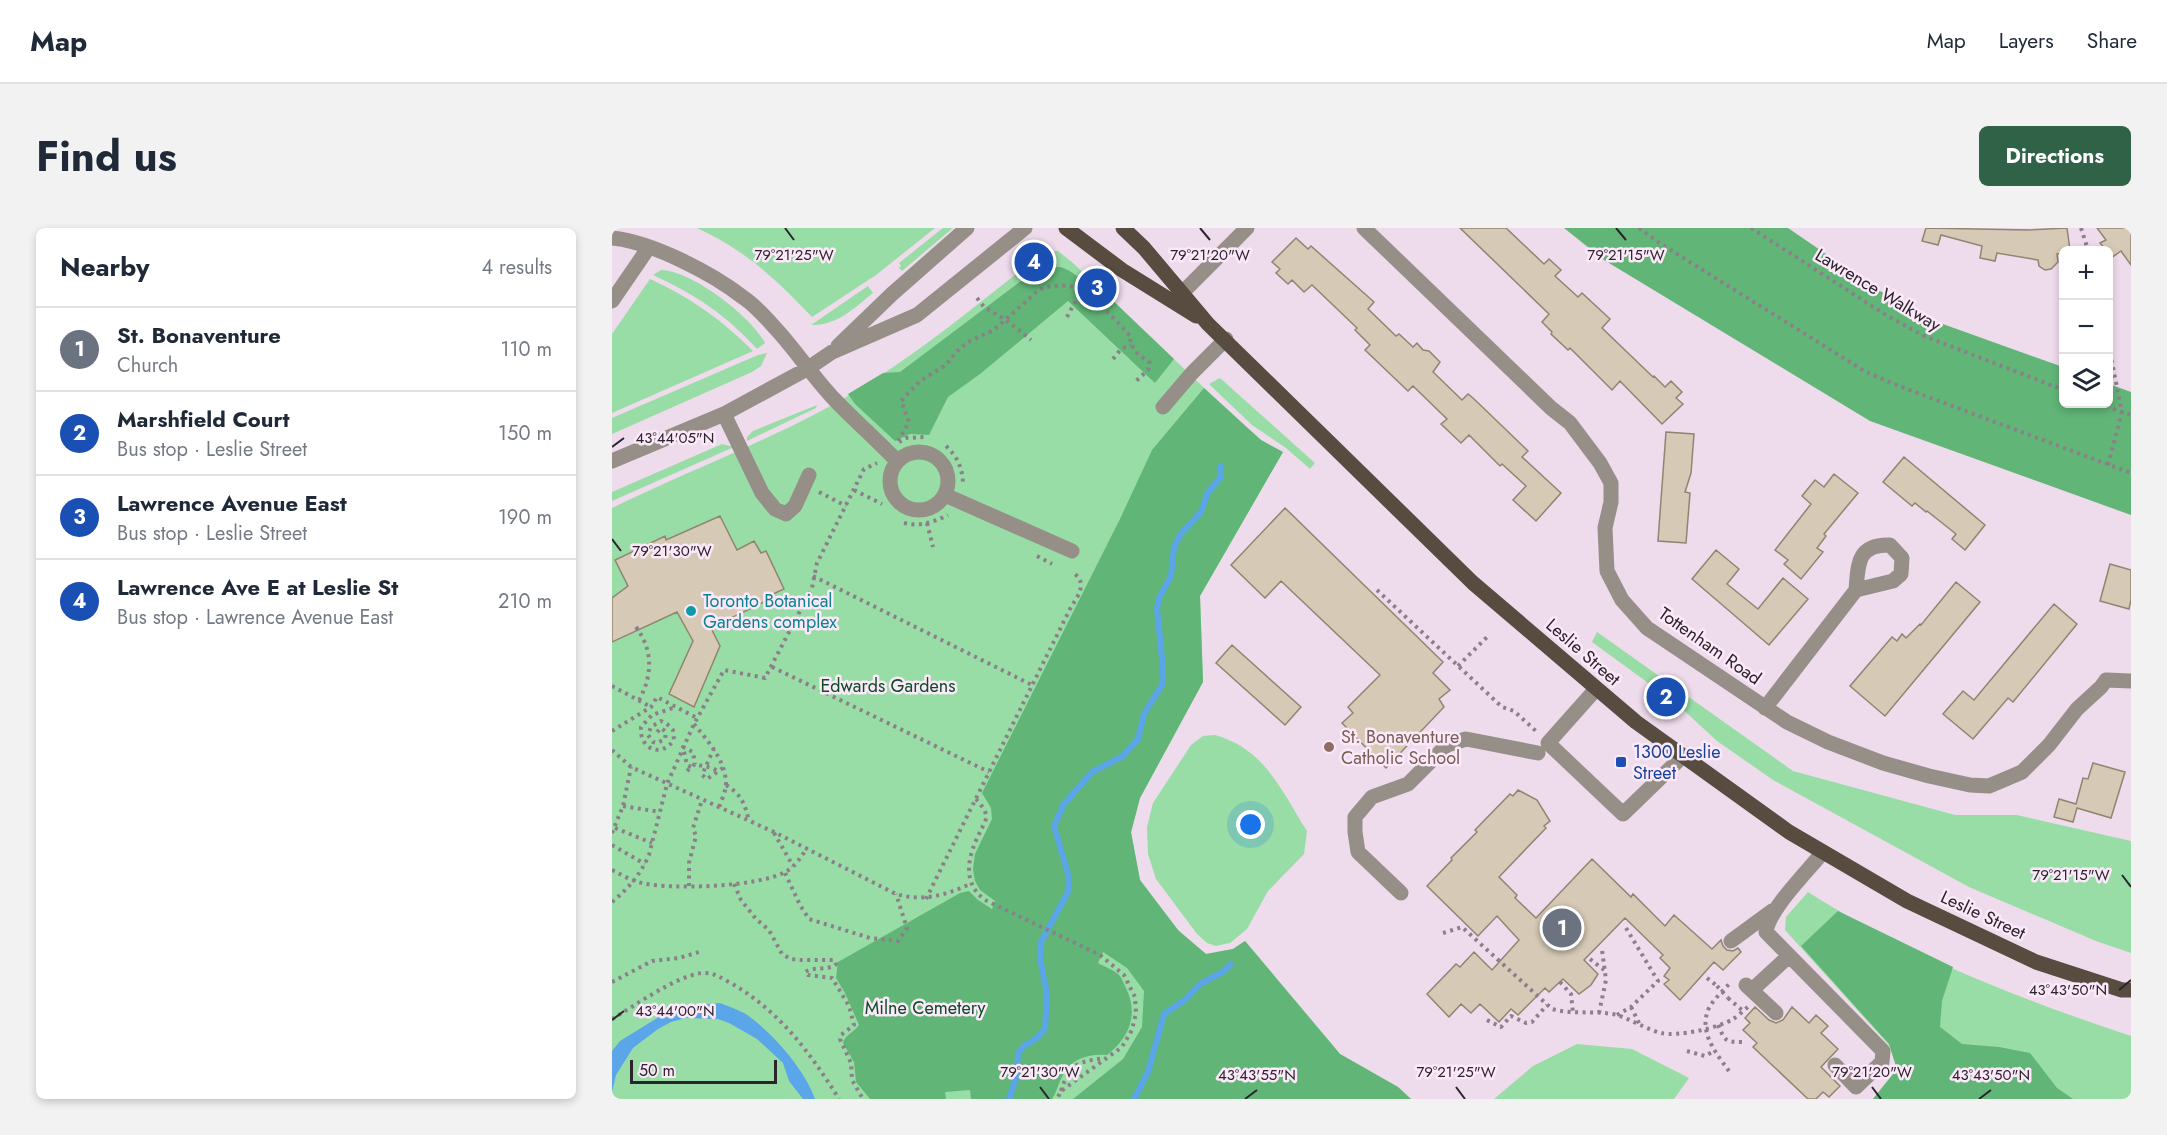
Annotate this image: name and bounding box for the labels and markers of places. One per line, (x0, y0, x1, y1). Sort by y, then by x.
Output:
pin: 4 (1014, 240, 1054, 285)
pin: 3 (1078, 266, 1116, 310)
place label: Toronto Botanical Gardens complex (703, 588, 837, 635)
marker: Toronto Botanical Gardens complex (684, 604, 698, 618)
pin: 2 (1646, 674, 1686, 720)
place label: St. Bonaventure Catholic School (1341, 724, 1460, 771)
place label: 1300 Leslie Street (1633, 739, 1721, 786)
marker: St. Bonaventure Catholic School (1322, 740, 1336, 754)
marker: 1300 Leslie Street (1614, 755, 1628, 769)
pin: 1 (1542, 906, 1582, 950)

